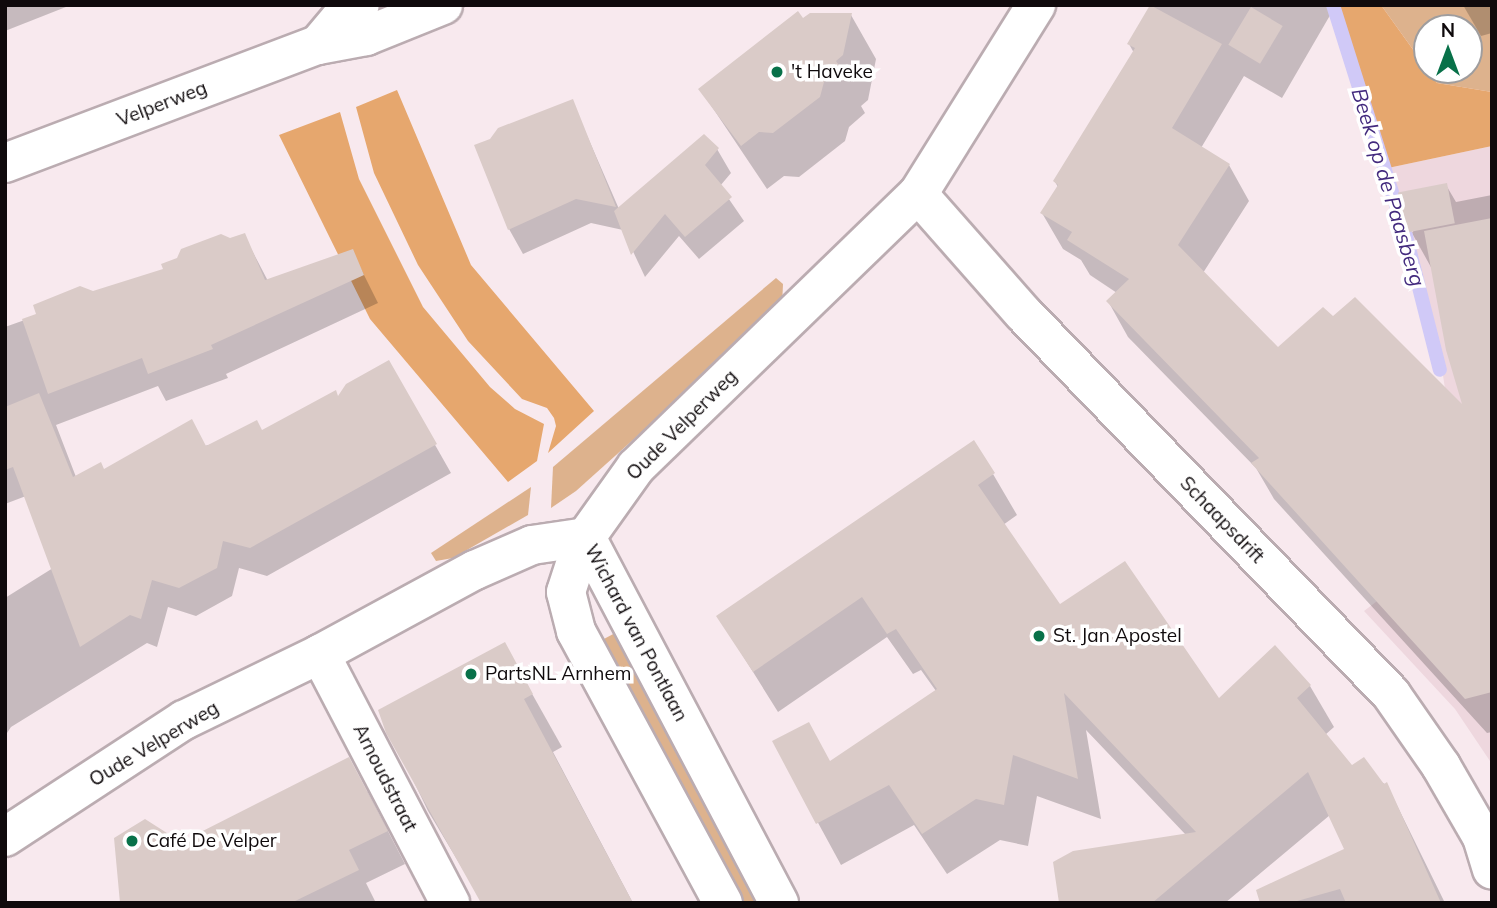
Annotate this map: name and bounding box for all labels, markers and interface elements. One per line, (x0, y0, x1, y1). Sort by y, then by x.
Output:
north arrow (1413, 14, 1483, 84)
text: N (1441, 18, 1455, 42)
place label: 't Haveke (791, 61, 873, 83)
marker: 't Haveke (769, 64, 785, 80)
street label: Velperweg (114, 76, 210, 132)
water label: Beek op de Paasberg (1347, 85, 1431, 289)
street label: Oude Velperweg (622, 365, 742, 485)
street label: Schaapsdrift (1175, 472, 1269, 568)
street label: Wichard van Pontlaan (580, 541, 692, 725)
place label: St. Jan Apostel (1053, 625, 1182, 647)
marker: St. Jan Apostel (1031, 628, 1047, 644)
place label: PartsNL Arnhem (485, 663, 631, 685)
marker: PartsNL Arnhem (463, 666, 479, 682)
street label: Oude Velperweg (85, 696, 223, 792)
street label: Arnoudstraat (348, 721, 422, 835)
place label: Café De Velper (146, 830, 277, 852)
marker: Café De Velper (124, 833, 140, 849)

